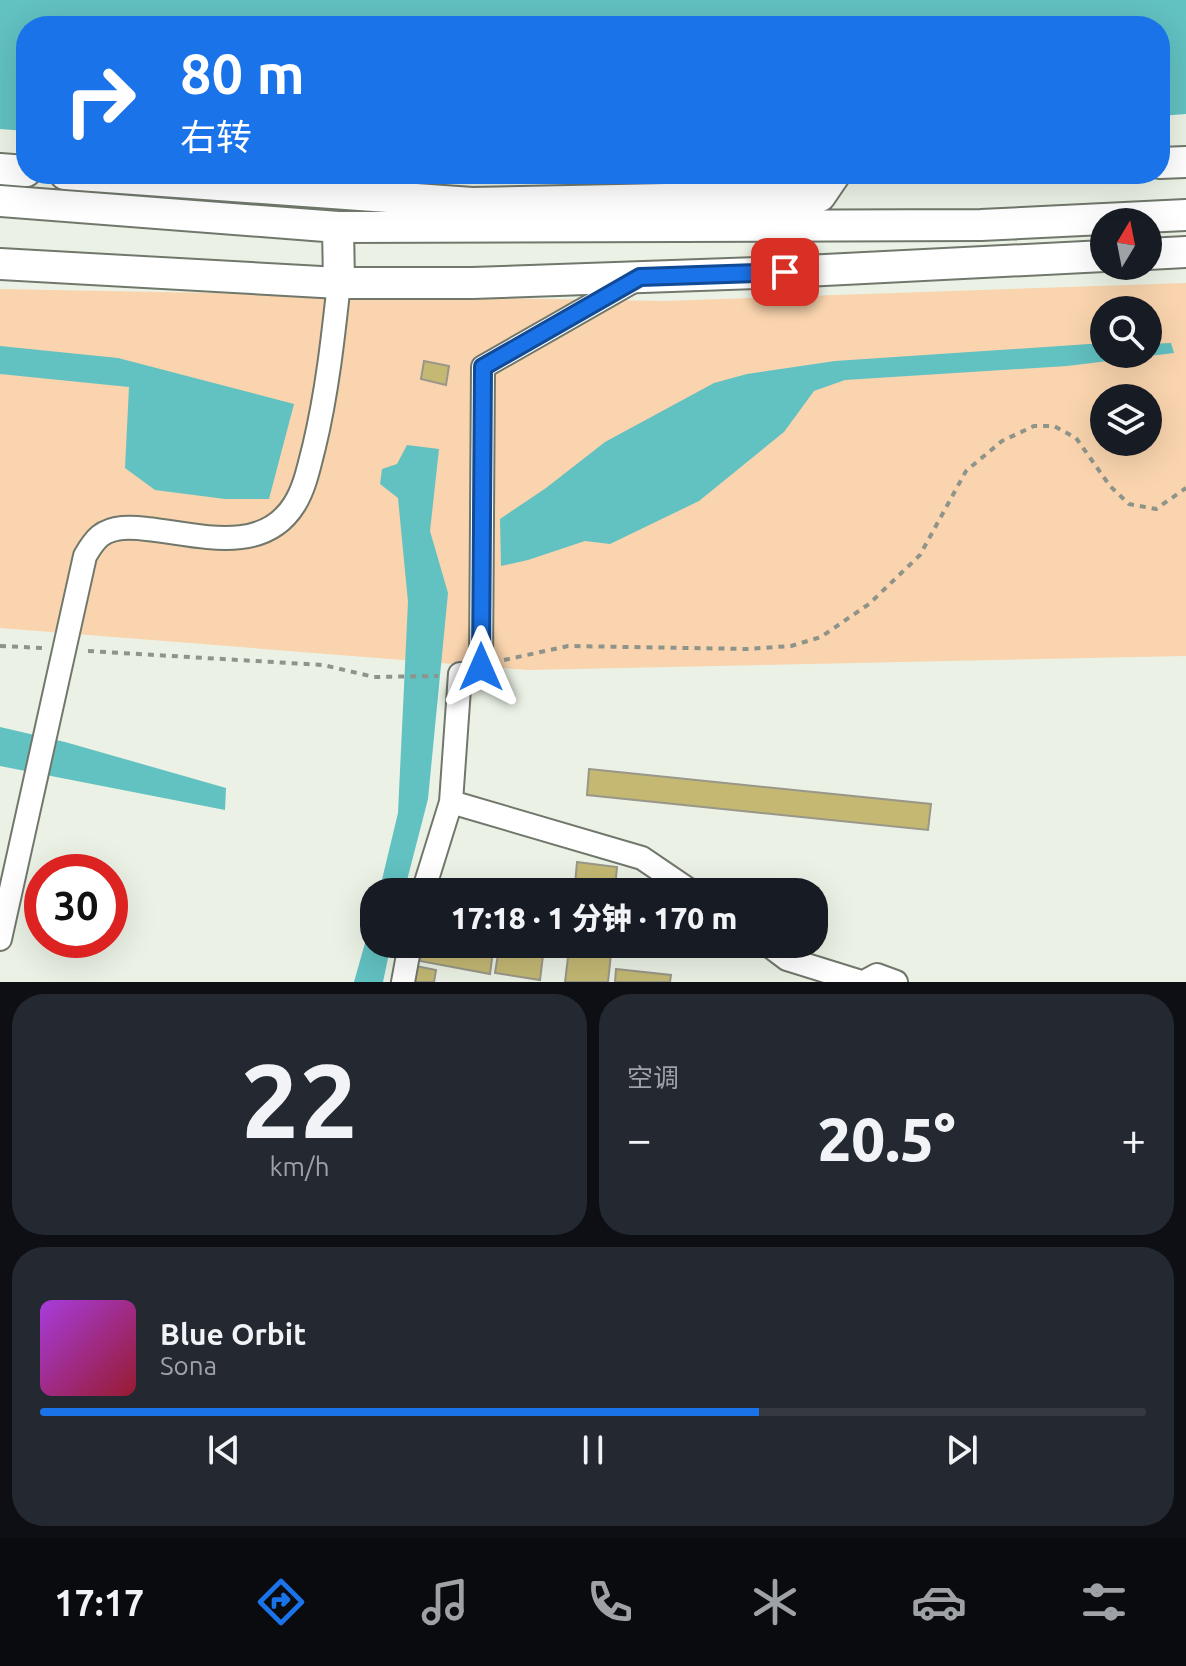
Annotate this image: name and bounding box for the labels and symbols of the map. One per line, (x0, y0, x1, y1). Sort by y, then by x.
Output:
north arrow (1090, 208, 1162, 280)
pin (751, 238, 819, 306)
position arrow (439, 625, 523, 709)
speed limit sign: 30 (24, 854, 128, 958)

